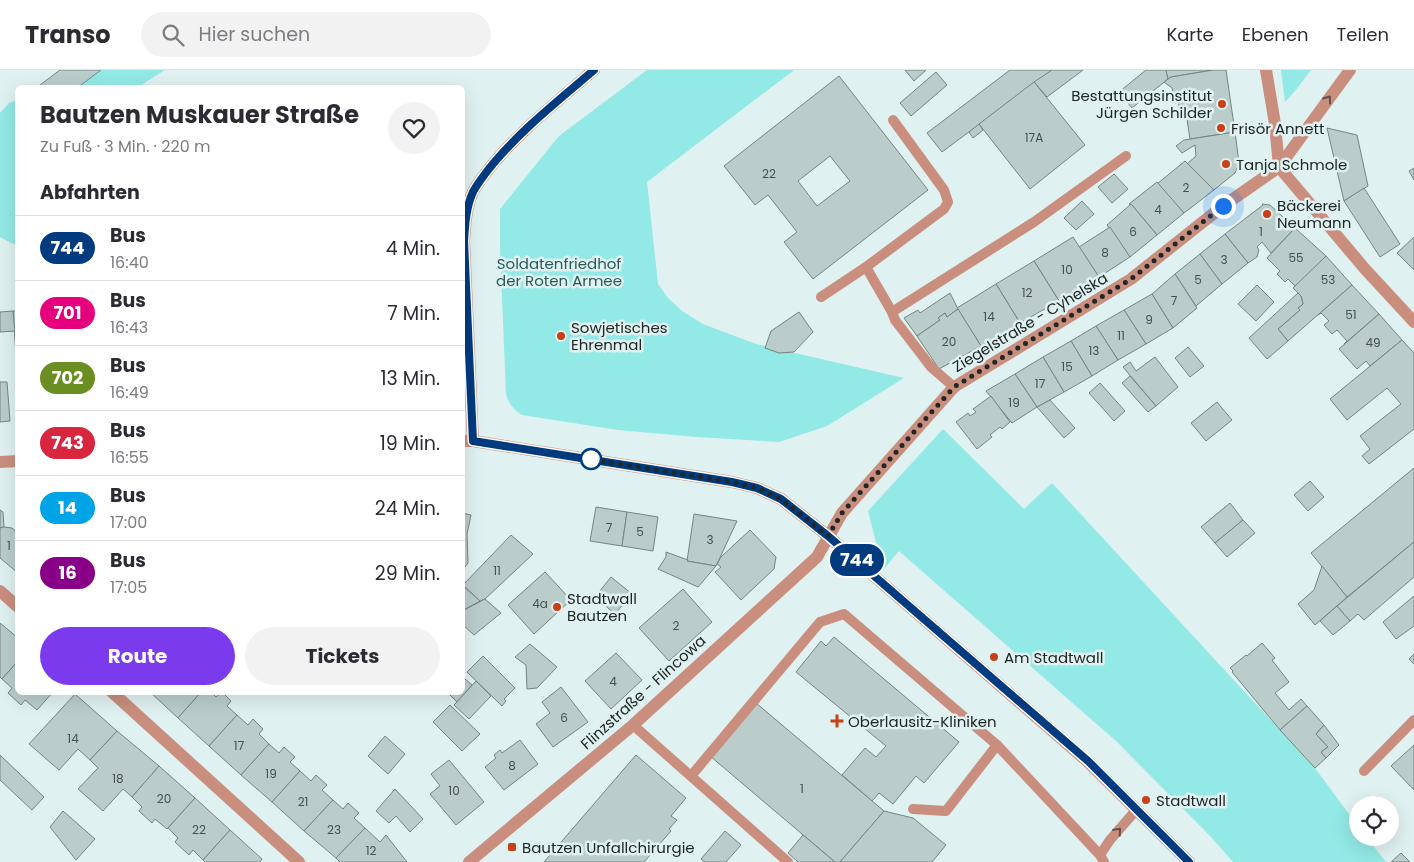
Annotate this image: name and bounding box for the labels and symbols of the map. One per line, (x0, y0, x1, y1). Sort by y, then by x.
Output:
place label: Bestattungsinstitut Jürgen Schilder (1071, 85, 1212, 123)
one-way arrow (1323, 96, 1331, 105)
marker: Bestattungsinstitut Jürgen Schilder (1216, 98, 1228, 110)
place label: Frisör Annett (1231, 118, 1324, 139)
marker: Frisör Annett (1215, 122, 1227, 134)
house number: 17A (1025, 129, 1043, 146)
place label: Tanja Schmole (1236, 154, 1347, 175)
marker: Tanja Schmole (1220, 158, 1232, 170)
house number: 22 (762, 165, 776, 182)
house number: 2 (1183, 179, 1190, 196)
your location (1211, 194, 1236, 219)
place label: Bäckerei Neumann (1277, 195, 1351, 233)
house number: 4 (1154, 201, 1162, 218)
marker: Bäckerei Neumann (1261, 208, 1273, 220)
house number: 6 (1129, 223, 1137, 240)
house number: 1 (1259, 223, 1263, 240)
house number: 8 (1101, 244, 1109, 261)
house number: 55 (1288, 249, 1304, 266)
house number: 3 (1220, 251, 1228, 268)
park label: Soldatenfriedhof der Roten Armee (496, 253, 622, 291)
house number: 10 (1061, 261, 1073, 278)
street label: Ziegelstraße - Cyhelska (949, 267, 1111, 377)
house number: 5 (1194, 271, 1202, 288)
house number: 53 (1321, 271, 1335, 288)
house number: 12 (1022, 284, 1032, 301)
house number: 7 (1171, 292, 1178, 309)
house number: 51 (1345, 306, 1357, 323)
house number: 14 (983, 308, 995, 325)
house number: 9 (1145, 311, 1153, 328)
place label: Sowjetisches Ehrenmal (571, 317, 668, 355)
house number: 11 (1117, 327, 1125, 344)
marker: Sowjetisches Ehrenmal (555, 330, 567, 342)
house number: 20 (942, 333, 956, 350)
house number: 49 (1365, 334, 1381, 351)
house number: 13 (1089, 342, 1099, 359)
house number: 15 (1061, 358, 1073, 375)
house number: 17 (1035, 375, 1046, 392)
house number: 19 (1008, 394, 1020, 411)
unlabelled marker (580, 448, 602, 470)
house number: 7 (606, 519, 613, 536)
house number: 5 (636, 523, 644, 540)
house number: 3 (706, 531, 714, 548)
house number: 1 (7, 537, 11, 554)
line badge: 744 (828, 544, 886, 576)
house number: 11 (493, 562, 501, 579)
place label: Stadtwall Bautzen (567, 588, 637, 626)
house number: 4a (532, 595, 548, 612)
marker: Stadtwall Bautzen (551, 601, 563, 613)
house number: 2 (673, 617, 680, 634)
street label: Flinzstraße - Flincowa (576, 630, 710, 754)
place label: Am Stadtwall (1004, 647, 1103, 668)
marker: Am Stadtwall (988, 651, 1000, 663)
house number: 4 (609, 673, 617, 690)
house number: 6 (560, 709, 568, 726)
place label: Oberlausitz-Kliniken (848, 711, 997, 732)
marker: Oberlausitz-Kliniken (830, 714, 844, 728)
house number: 14 (67, 730, 79, 747)
house number: 17 (234, 737, 245, 754)
house number: 8 (508, 757, 516, 774)
house number: 19 (265, 765, 277, 782)
house number: 18 (112, 770, 124, 787)
house number: 1 (800, 780, 804, 797)
house number: 10 (448, 782, 460, 799)
house number: 20 (157, 790, 171, 807)
place label: Stadtwall (1156, 790, 1226, 811)
house number: 21 (298, 793, 308, 810)
marker: Stadtwall (1140, 794, 1152, 806)
house number: 22 (192, 821, 206, 838)
house number: 23 (327, 821, 341, 838)
one-way arrow (1112, 828, 1121, 837)
place label: Bautzen Unfallchirurgie (522, 837, 695, 858)
marker: Bautzen Unfallchirurgie (506, 841, 518, 853)
house number: 12 (366, 842, 376, 859)

